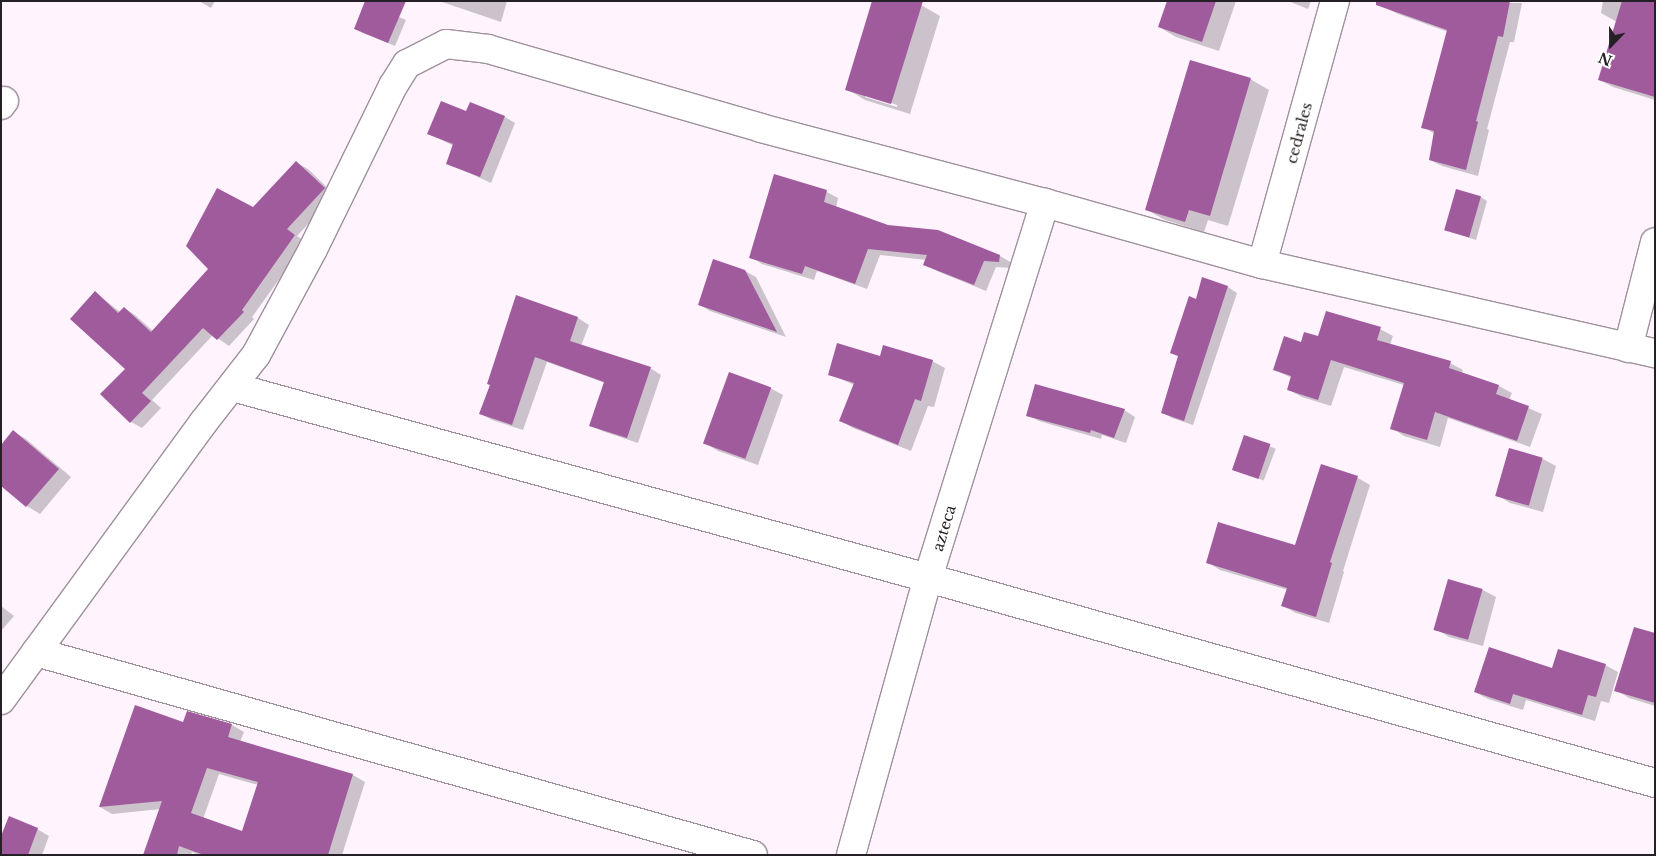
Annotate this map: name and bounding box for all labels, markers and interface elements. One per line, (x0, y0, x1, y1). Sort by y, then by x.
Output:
north arrow (1586, 20, 1636, 70)
text: N (1596, 48, 1615, 70)
street label: cedrales (1282, 100, 1316, 166)
street label: azteca (928, 503, 960, 553)

